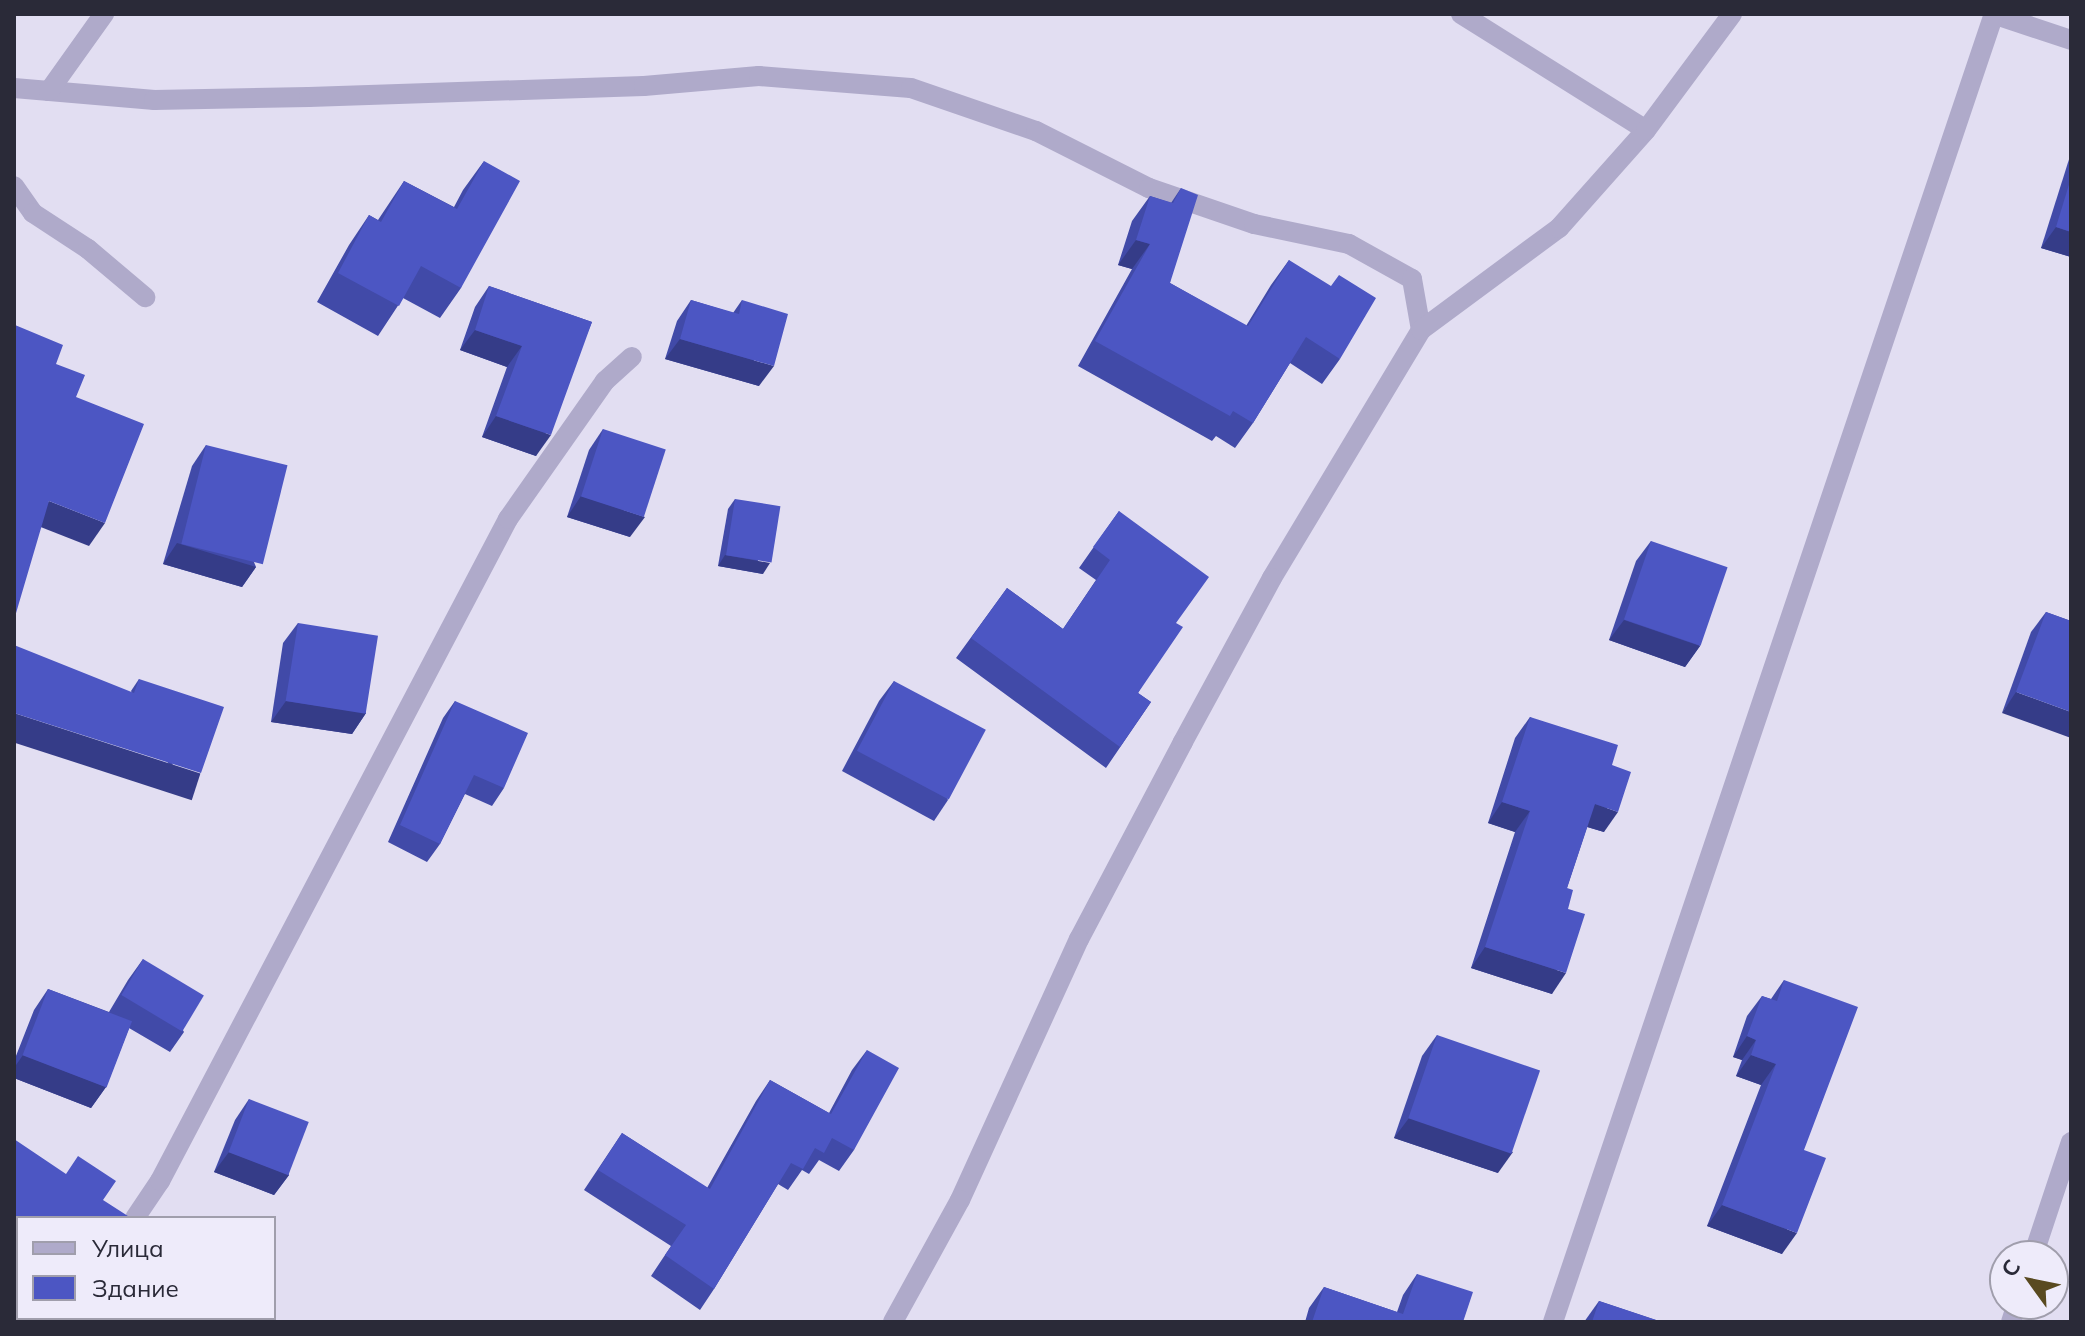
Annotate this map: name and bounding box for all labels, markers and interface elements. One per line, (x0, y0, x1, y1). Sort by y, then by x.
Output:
legend (16, 1216, 276, 1320)
text: Улица (92, 1233, 164, 1263)
north arrow (1989, 1240, 2069, 1320)
text: С (1995, 1254, 2026, 1282)
text: Здание (92, 1273, 179, 1303)

